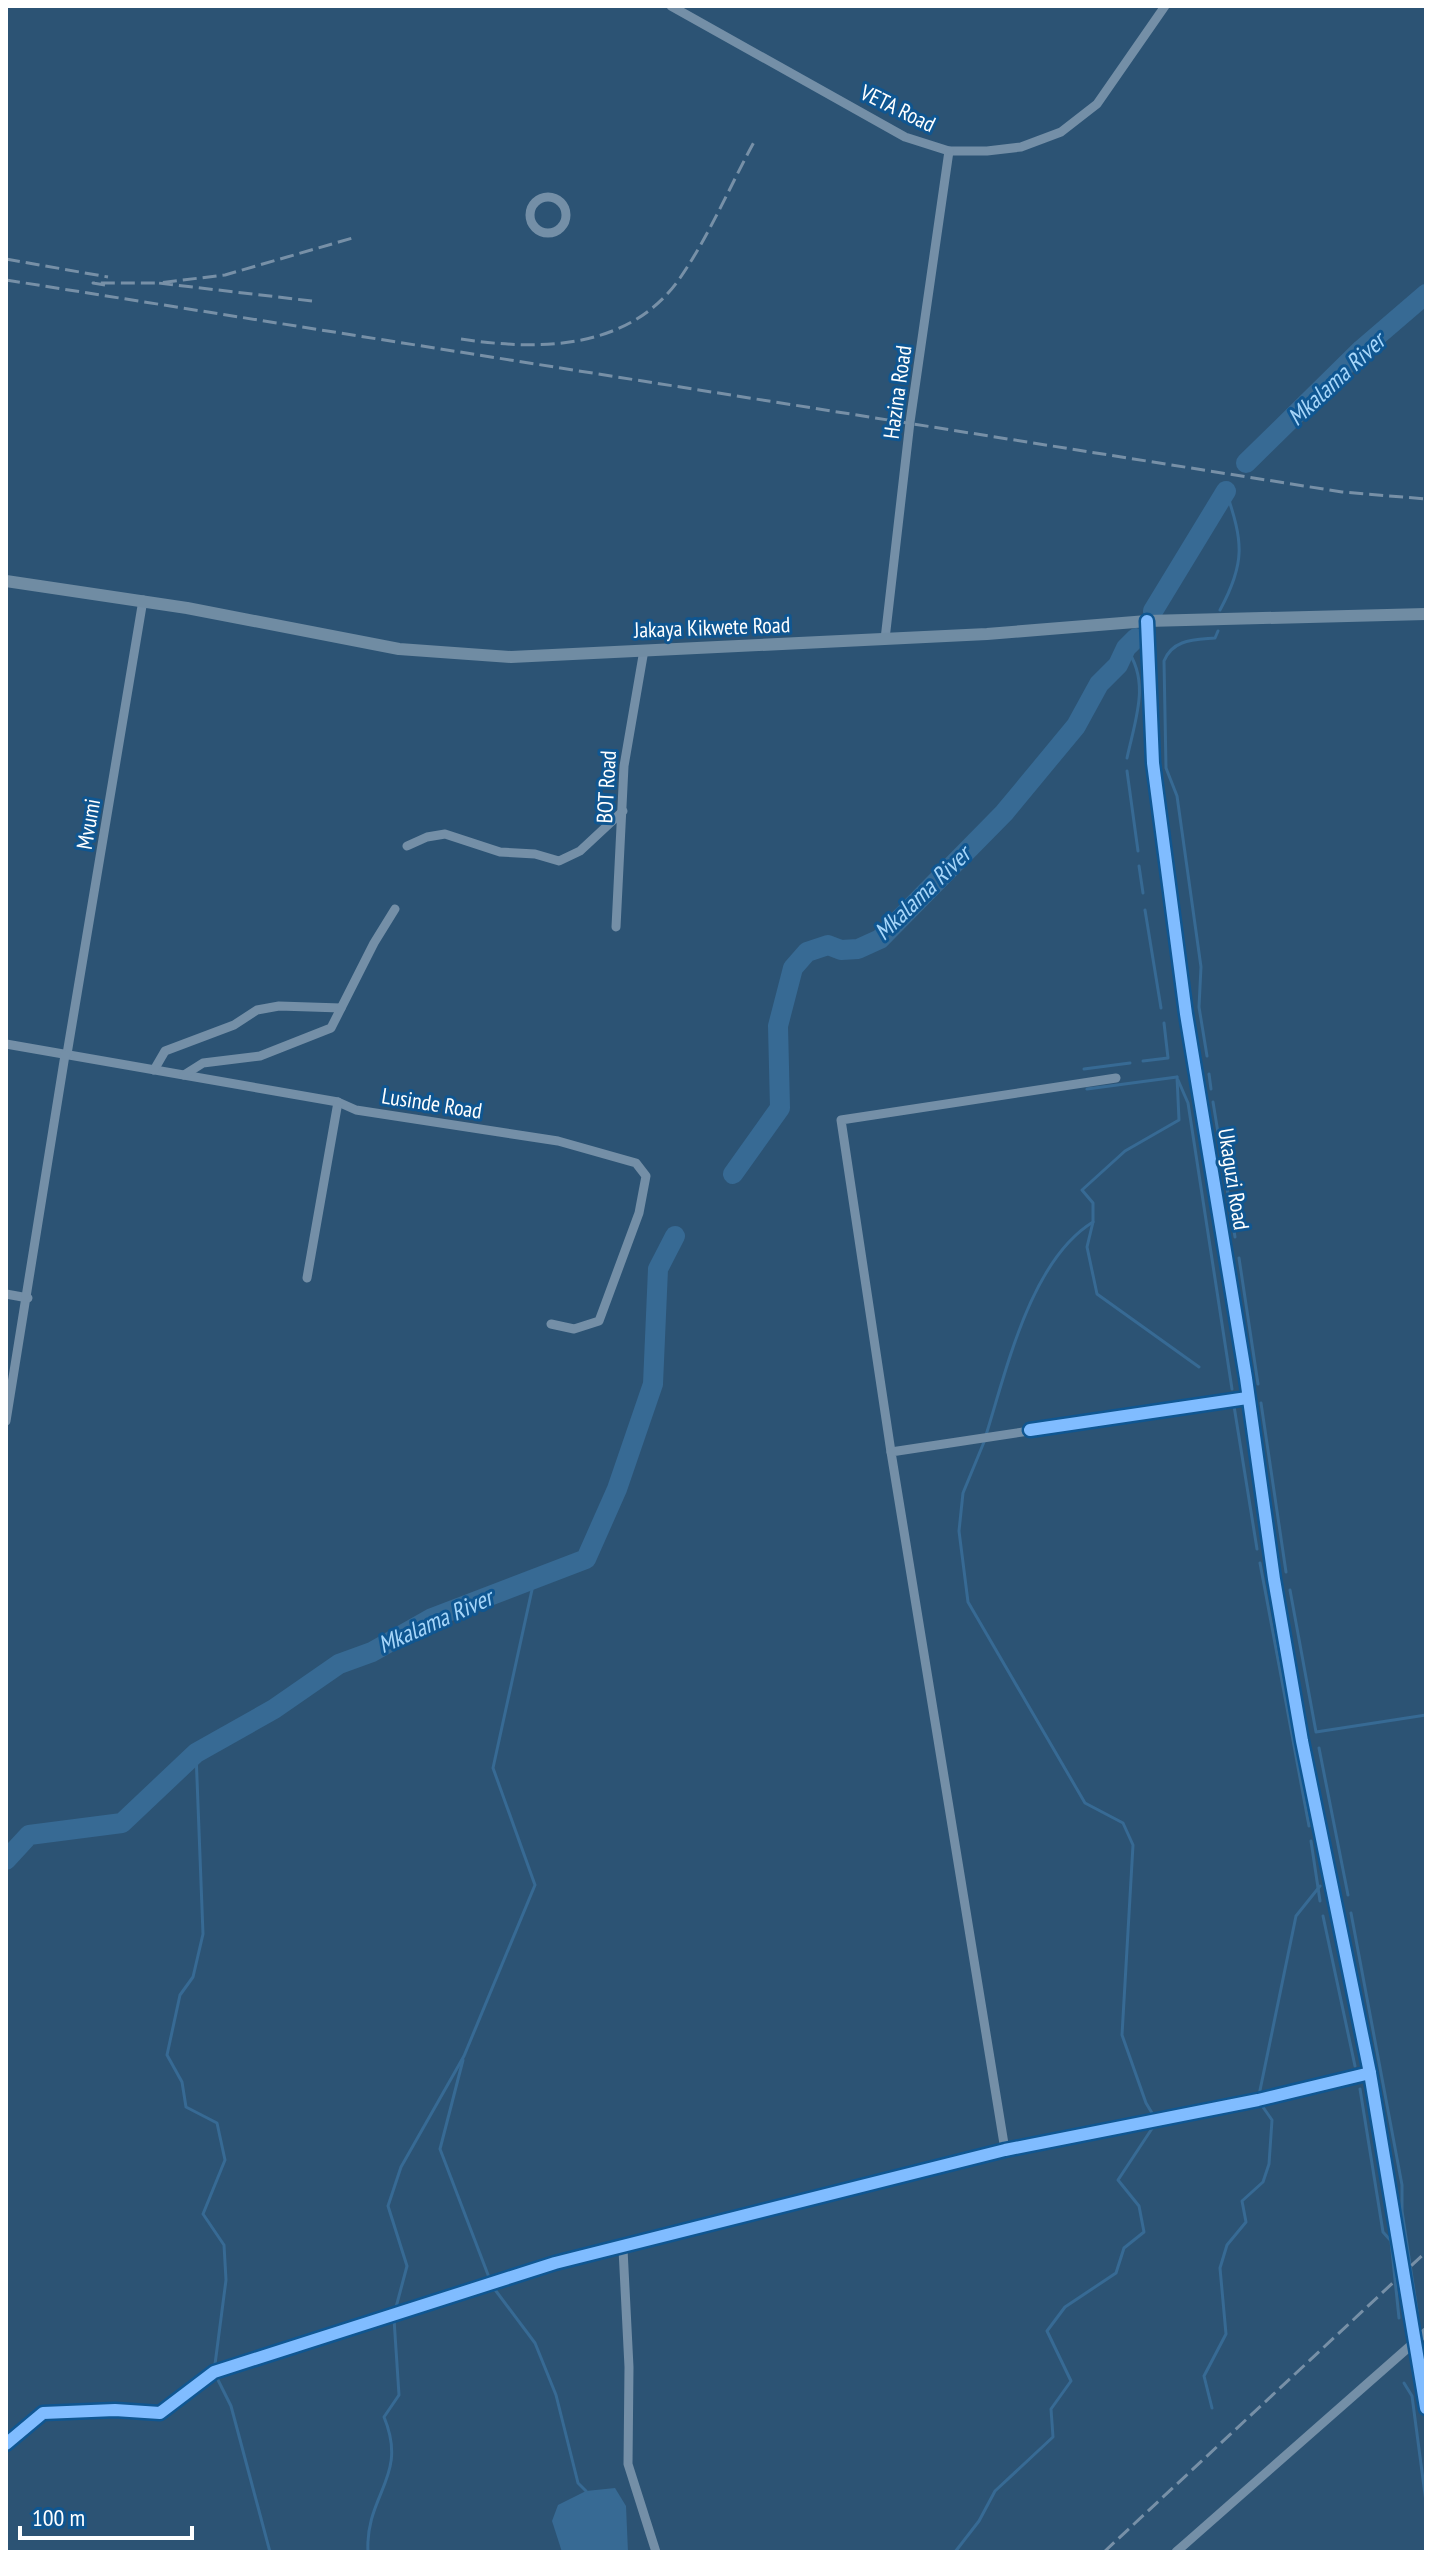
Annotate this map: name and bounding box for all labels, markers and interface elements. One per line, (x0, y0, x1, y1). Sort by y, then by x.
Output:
street label: VETA Road (855, 77, 940, 138)
water label: Mkalama River (1281, 324, 1394, 432)
street label: Hazina Road (877, 344, 917, 440)
street label: Jakaya Kikwete Road (632, 610, 791, 644)
street label: BOT Road (590, 750, 622, 824)
street label: Mvumi (70, 796, 106, 852)
water label: Mkalama River (867, 837, 979, 947)
street label: Lusinde Road (380, 1081, 484, 1125)
street label: Ukaguzi Road (1212, 1126, 1256, 1232)
water label: Mkalama River (373, 1581, 500, 1660)
scale bar (20, 2490, 192, 2540)
text: 100 m (32, 2502, 85, 2533)

